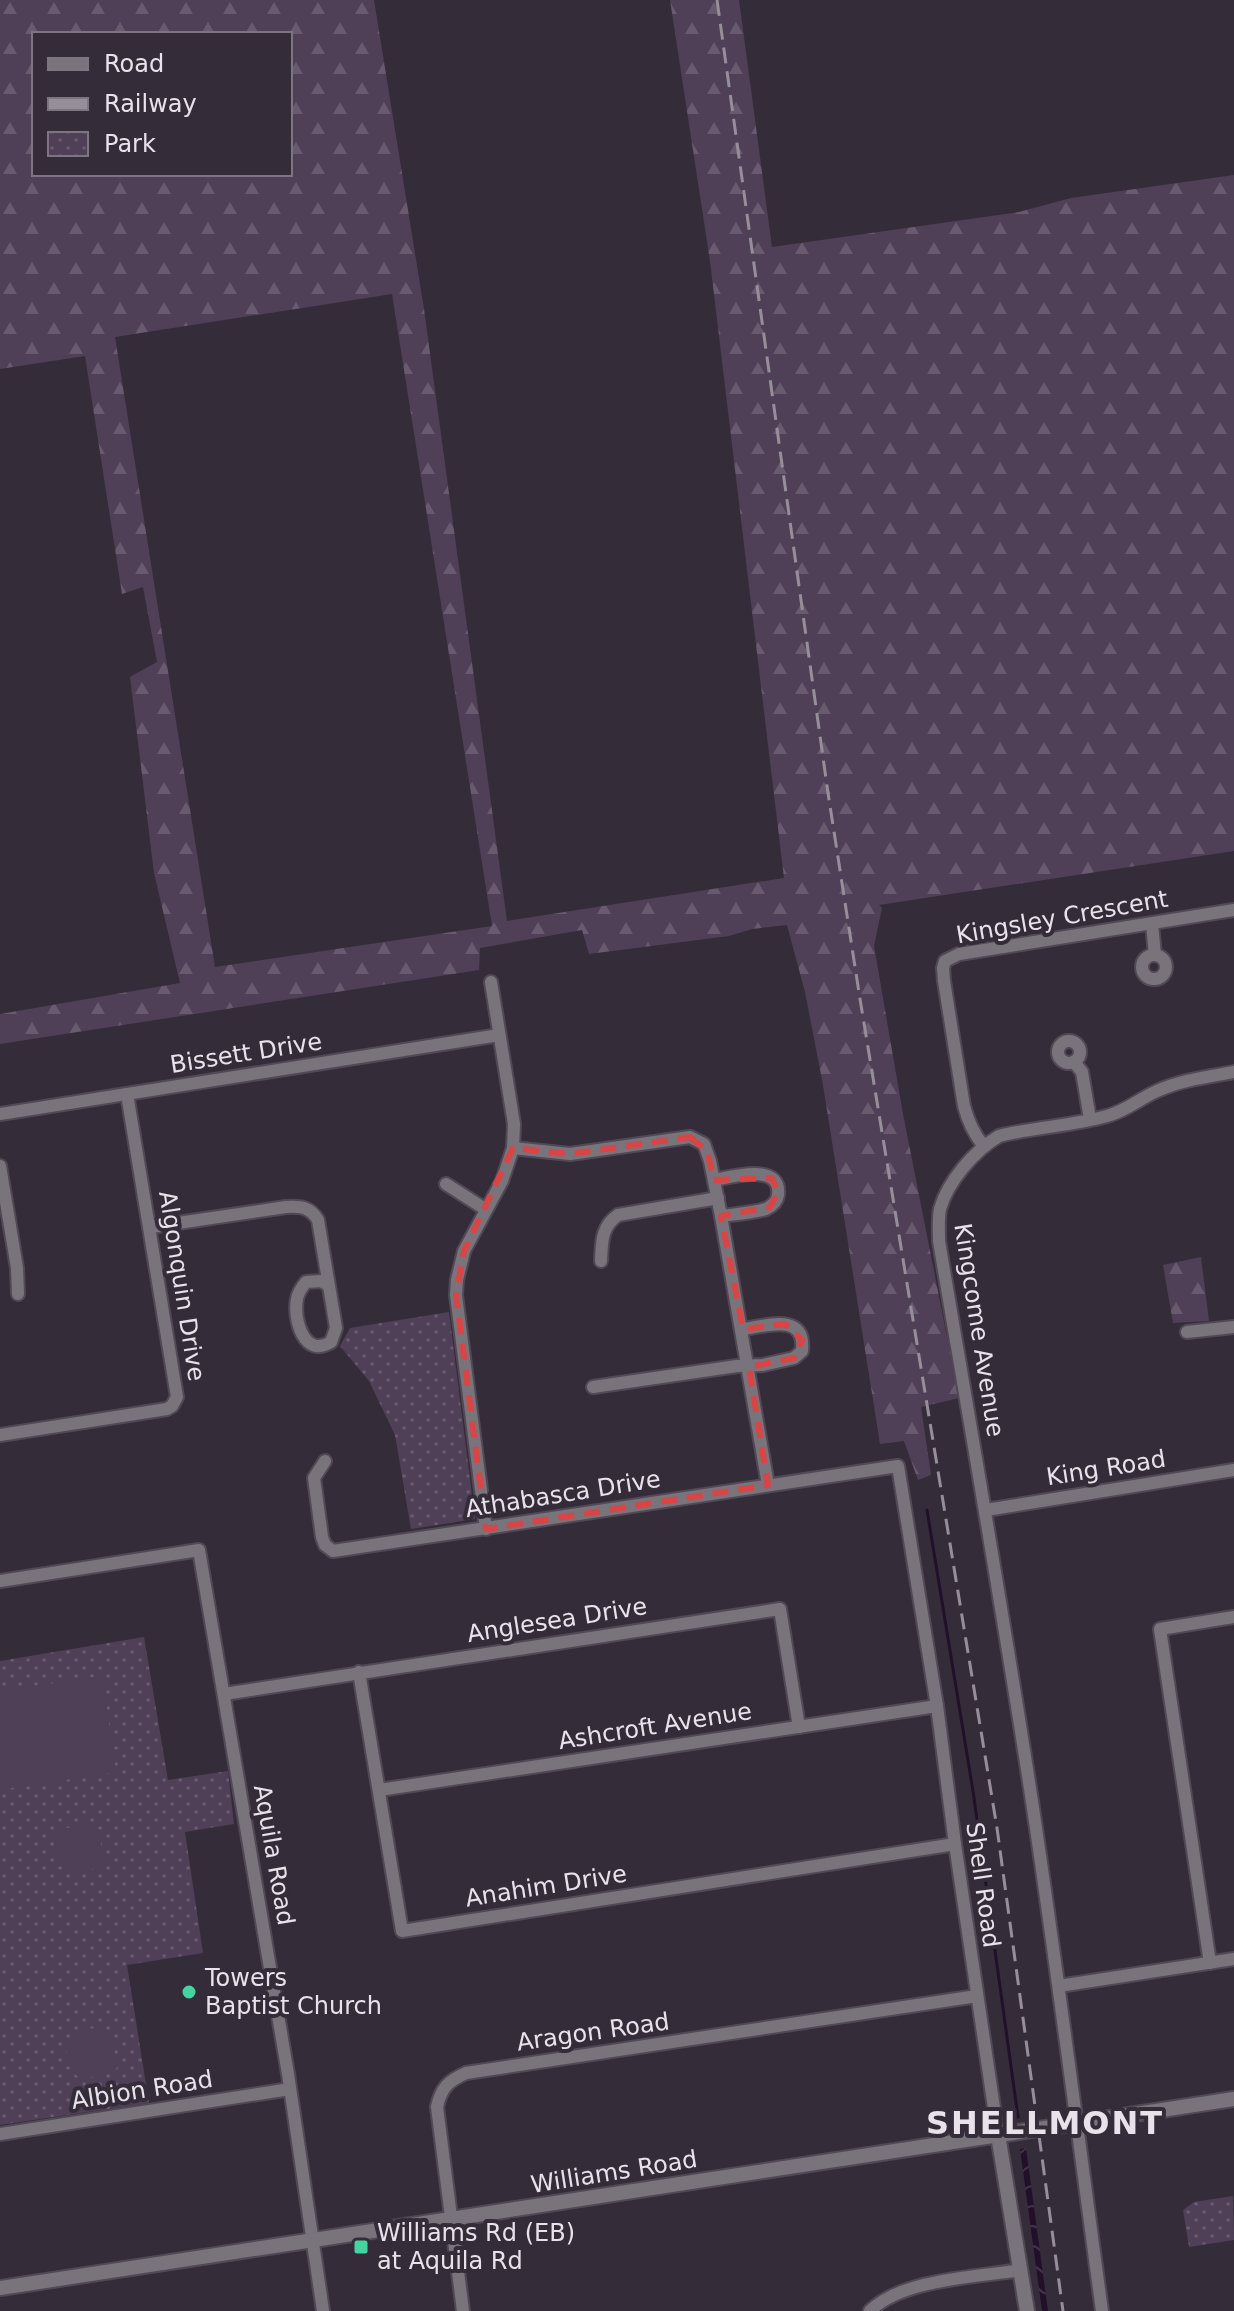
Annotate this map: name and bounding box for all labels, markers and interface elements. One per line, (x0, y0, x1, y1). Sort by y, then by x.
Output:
legend (32, 32, 292, 176)
text: Road (104, 50, 164, 78)
text: Railway (104, 90, 197, 118)
text: Park (104, 130, 156, 158)
street label: Kingsley Crescent (954, 885, 1170, 949)
street label: Bissett Drive (168, 1027, 324, 1079)
street label: Algonquin Drive (153, 1189, 211, 1383)
street label: Kingcome Avenue (948, 1221, 1010, 1439)
street label: King Road (1044, 1445, 1168, 1491)
street label: Athabasca Drive (463, 1465, 663, 1523)
street label: Anglesea Drive (465, 1592, 649, 1648)
street label: Ashcroft Avenue (556, 1697, 754, 1755)
street label: Aquila Road (248, 1782, 300, 1928)
street label: Shell Road (960, 1820, 1006, 1950)
street label: Anahim Drive (463, 1859, 629, 1913)
place label: Towers Baptist Church (204, 1964, 382, 2020)
marker: Towers Baptist Church (180, 1983, 198, 2001)
street label: Aragon Road (515, 2007, 671, 2057)
street label: Albion Road (69, 2065, 215, 2115)
district label: SHELLMONT (926, 2104, 1164, 2142)
street label: Williams Road (529, 2145, 699, 2199)
place label: Williams Rd (EB) at Aquila Rd (377, 2219, 575, 2275)
marker: Williams Rd (EB) at Aquila Rd (352, 2238, 370, 2256)

